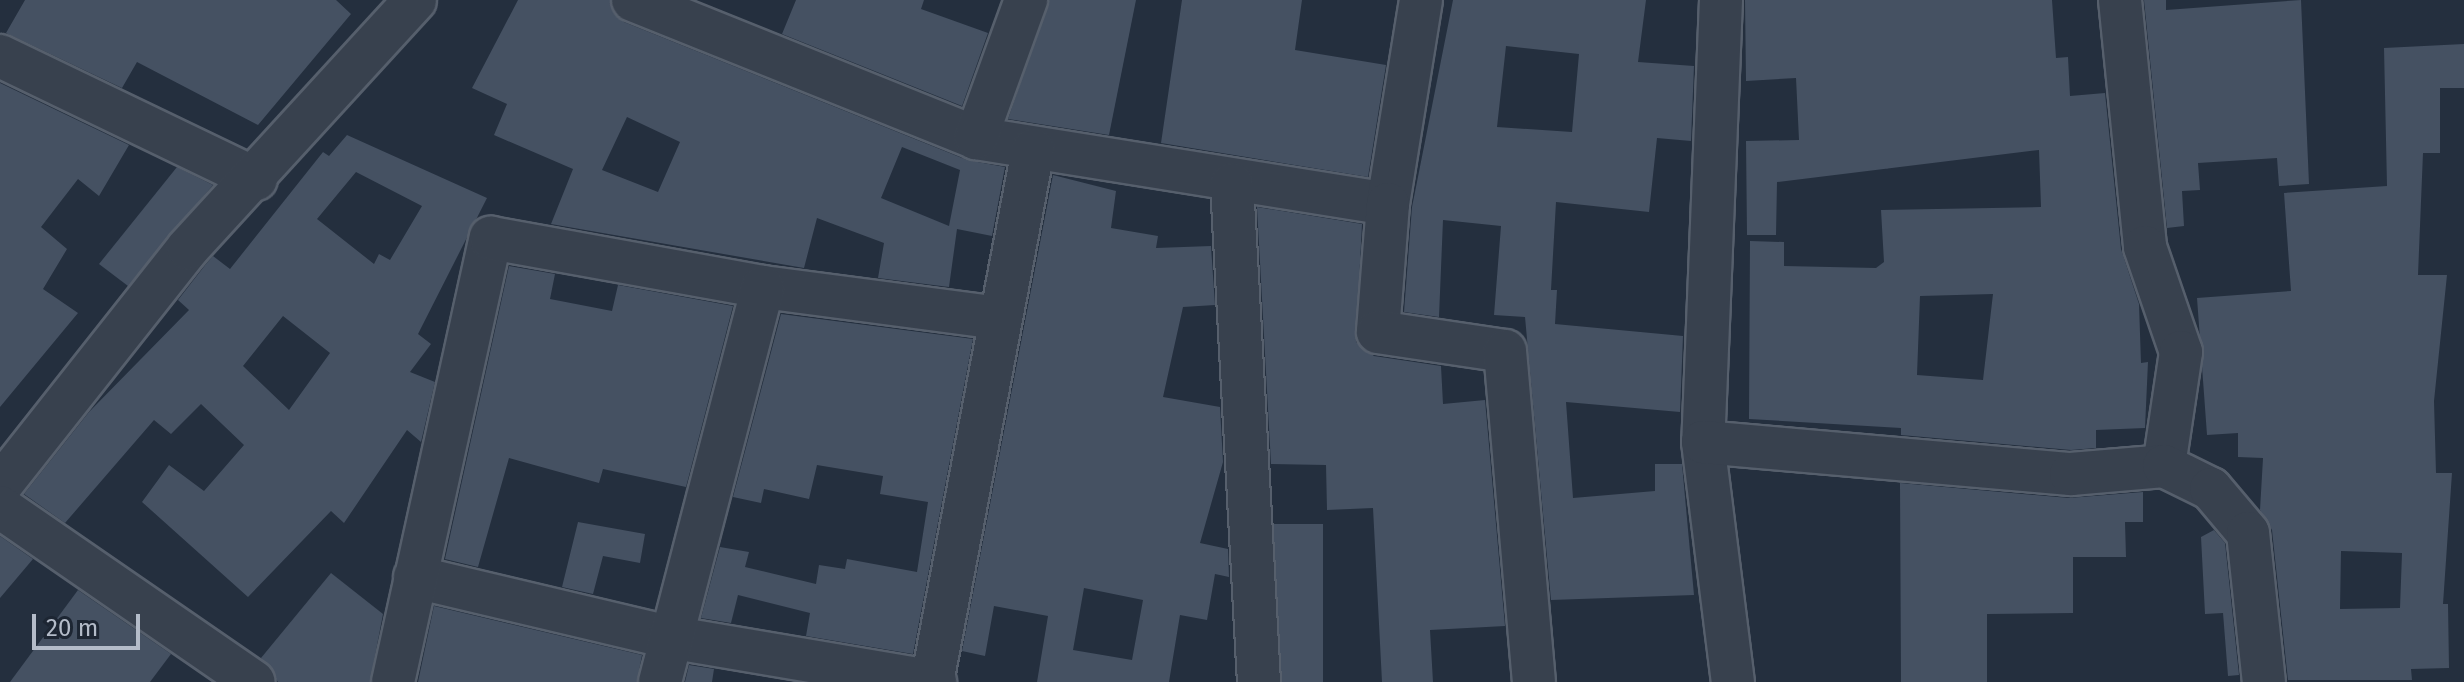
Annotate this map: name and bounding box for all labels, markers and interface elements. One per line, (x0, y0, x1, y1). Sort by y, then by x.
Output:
scale bar (36, 598, 144, 648)
text: 20 m (46, 614, 98, 642)

